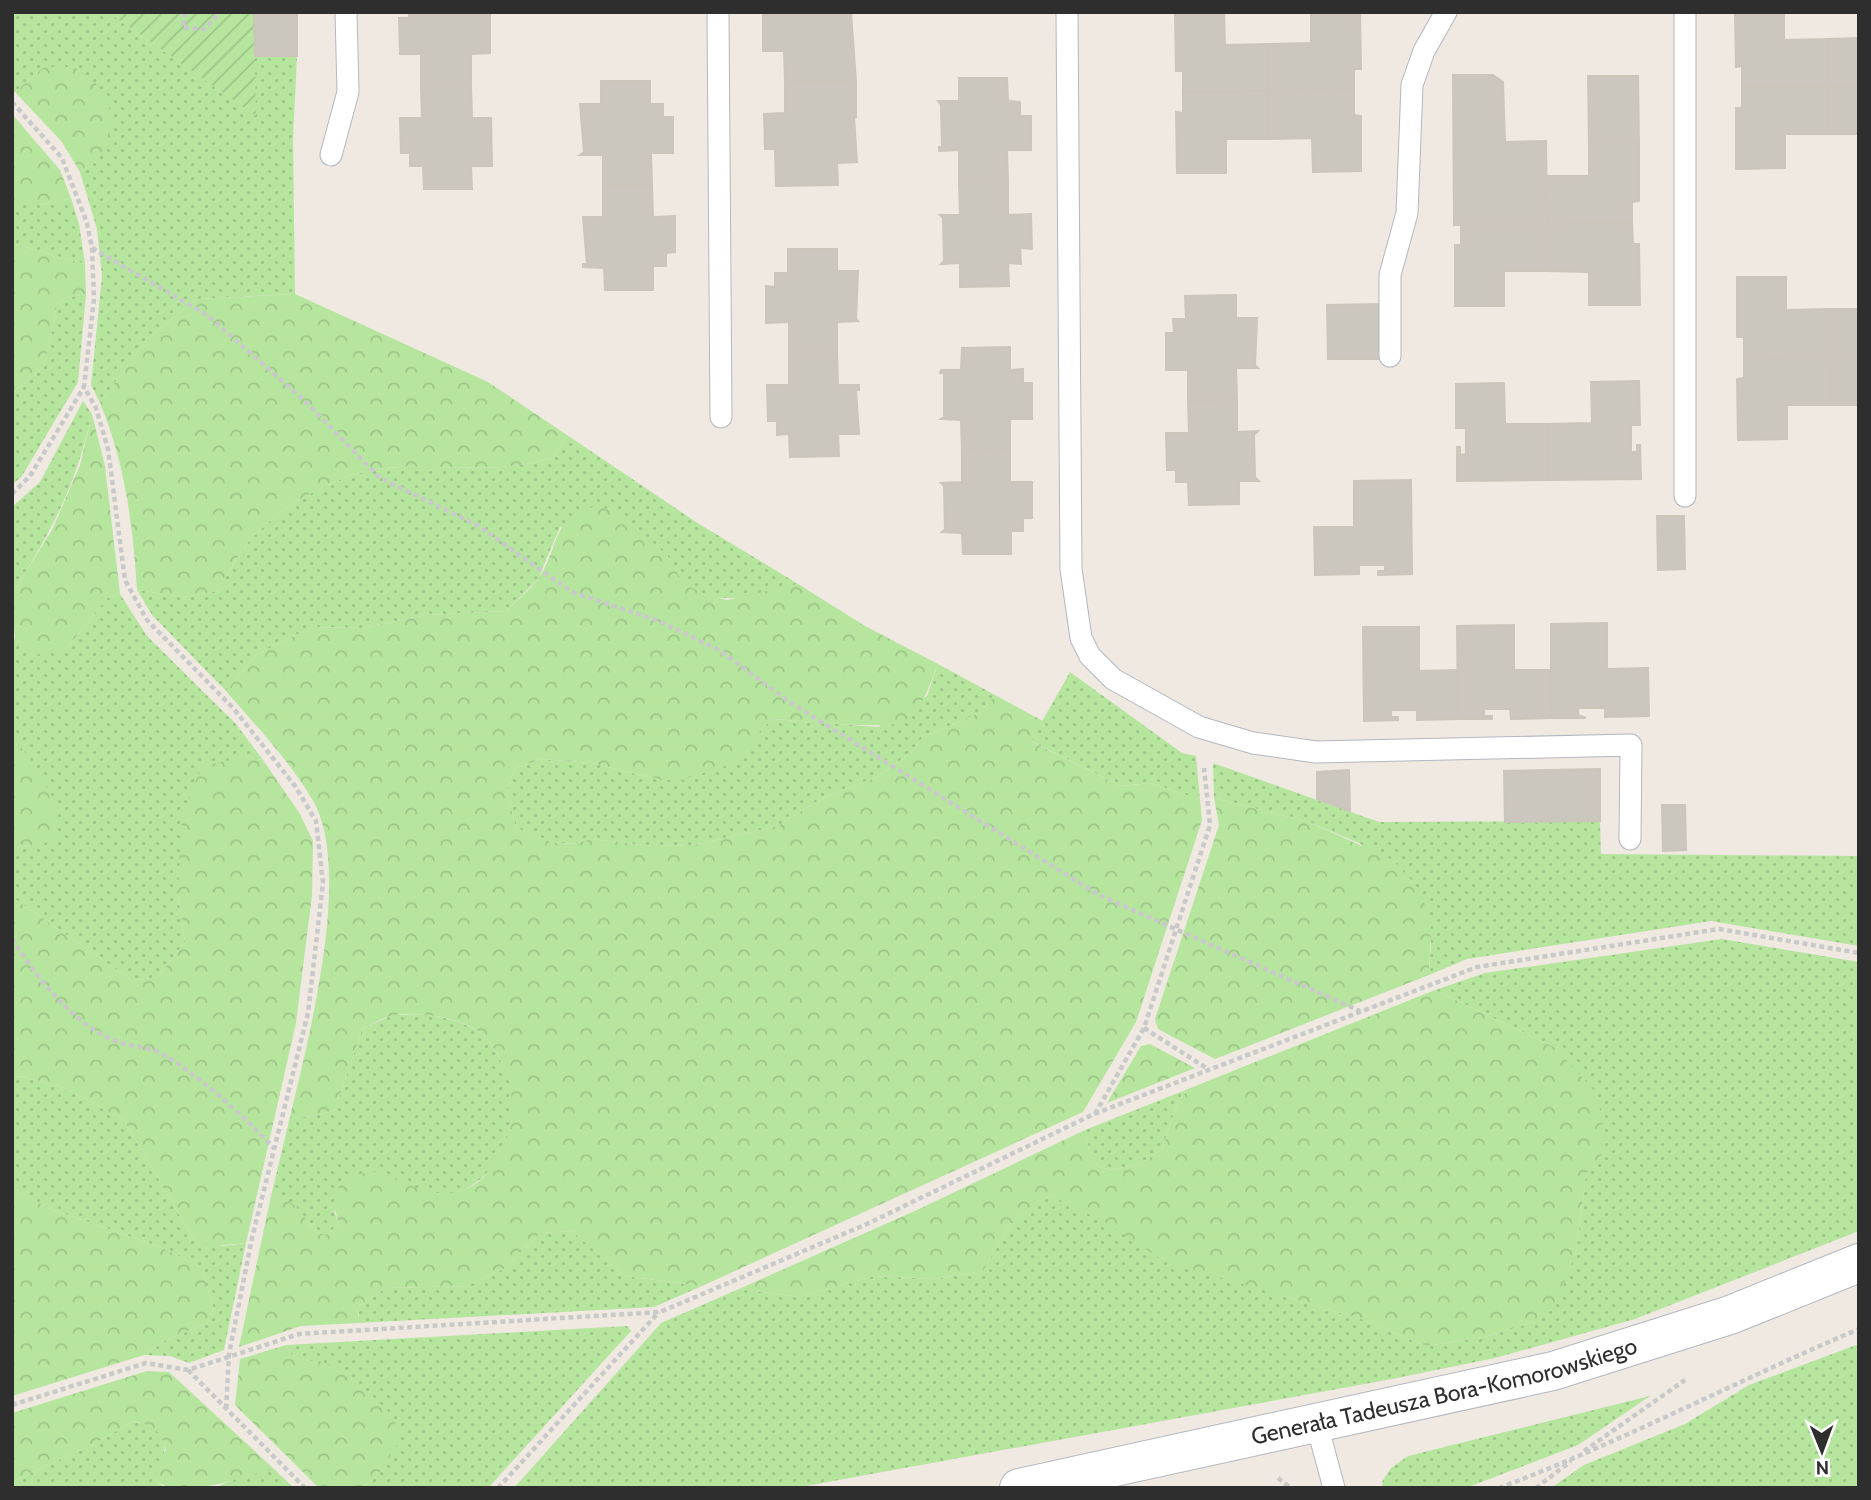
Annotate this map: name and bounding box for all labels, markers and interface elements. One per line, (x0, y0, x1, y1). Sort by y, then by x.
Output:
street label: Generała Tadeusza Bora-Komorowskiego (1249, 1331, 1640, 1451)
north arrow (1787, 1416, 1857, 1486)
text: N (1815, 1456, 1829, 1479)

